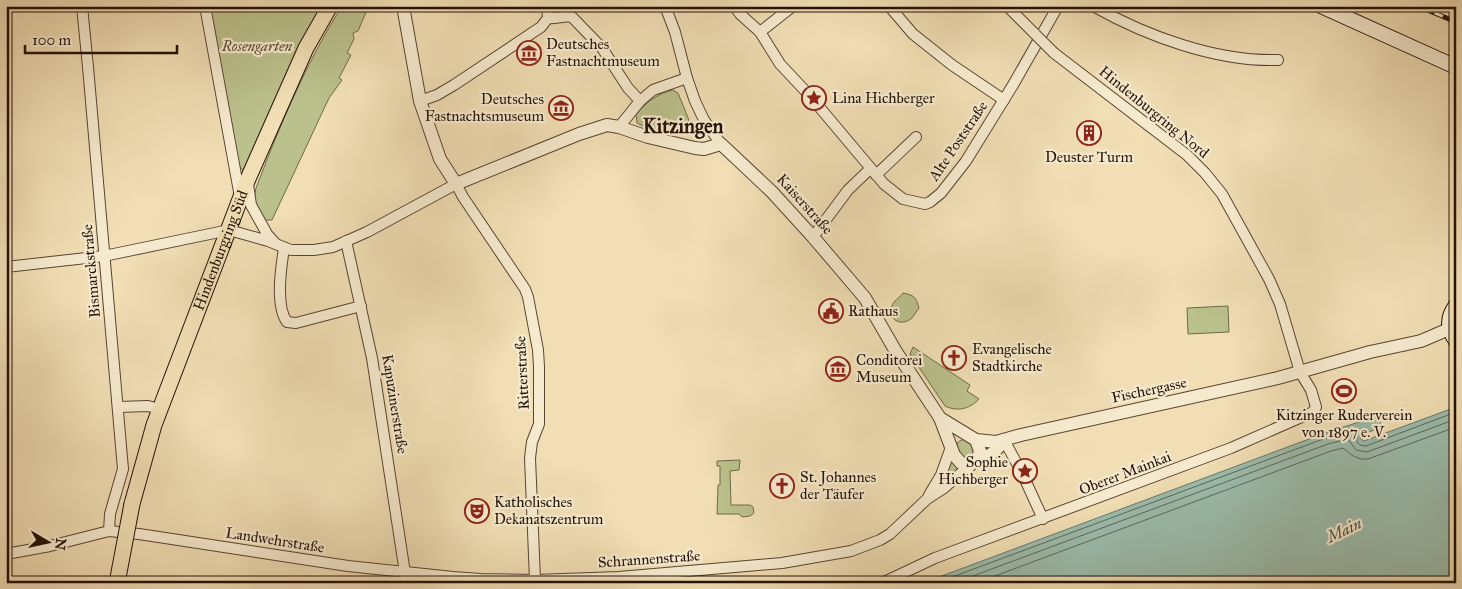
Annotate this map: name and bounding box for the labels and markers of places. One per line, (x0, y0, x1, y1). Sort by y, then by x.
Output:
place label: Deutsches Fastnachtmuseum (546, 35, 660, 70)
museum icon: Deutsches Fastnachtmuseum (516, 40, 542, 66)
place icon: Lina Hichberger (801, 85, 827, 111)
place label: Lina Hichberger (832, 89, 935, 107)
place label: Deutsches Fastnachtsmuseum (425, 90, 544, 125)
museum icon: Deutsches Fastnachtsmuseum (548, 95, 574, 121)
building icon: Deuster Turm (1076, 120, 1102, 146)
place label: Deuster Turm (1045, 148, 1134, 166)
public building icon: Rathaus (818, 298, 844, 324)
place label: Rathaus (848, 302, 898, 320)
place label: Evangelische Stadtkirche (972, 340, 1052, 375)
church icon: Evangelische Stadtkirche (941, 345, 967, 371)
place label: Conditorei Museum (856, 351, 922, 386)
museum icon: Conditorei Museum (825, 356, 851, 382)
sports icon: Kitzinger Ruderverein von 1897 e. V. (1331, 378, 1357, 404)
place label: Kitzinger Ruderverein von 1897 e. V. (1276, 406, 1412, 441)
place label: Sophie Hichberger (938, 453, 1008, 488)
place icon: Sophie Hichberger (1012, 458, 1038, 484)
place label: St. Johannes der Täufer (800, 468, 876, 503)
church icon: St. Johannes der Täufer (769, 473, 795, 499)
place label: Katholisches Dekanatszentrum (494, 493, 604, 528)
theatre icon: Katholisches Dekanatszentrum (464, 498, 490, 524)

